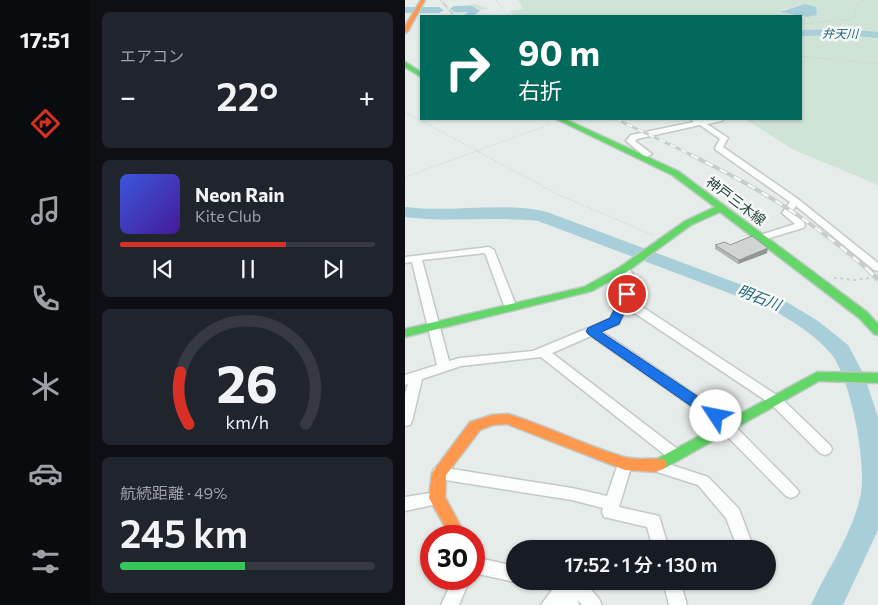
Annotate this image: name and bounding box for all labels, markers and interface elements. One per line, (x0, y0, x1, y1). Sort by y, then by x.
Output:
text: 17:51 (20, 26, 70, 53)
water label: 弁天川 (822, 26, 860, 40)
text: 90 m (518, 30, 600, 73)
icon: right (435, 35, 500, 100)
text: エアコン (120, 46, 184, 65)
text: 22° (216, 72, 278, 119)
text: 右折 (518, 77, 562, 104)
text: − (120, 79, 136, 113)
text: + (359, 79, 375, 113)
icon: directions (28, 106, 63, 141)
street label: 神戸三木線 (703, 173, 769, 228)
text: Neon Rain (195, 183, 285, 206)
icon: music (28, 193, 63, 228)
text: Kite Club (195, 206, 261, 225)
icon: previous (149, 255, 177, 283)
icon: pause (234, 255, 262, 283)
icon: next (319, 255, 347, 283)
pin (606, 273, 648, 315)
icon: arrive (613, 280, 641, 308)
icon: phone (28, 281, 63, 316)
water label: 明石川 (735, 281, 785, 314)
text: 26 (217, 350, 278, 414)
icon: climate (28, 369, 63, 404)
position arrow (689, 389, 741, 441)
text: km/h (226, 411, 269, 433)
icon: car (28, 456, 63, 491)
text: 航続距離 · 49% (120, 483, 227, 502)
text: 245 km (120, 509, 248, 556)
speed limit sign: 30 (420, 525, 485, 590)
icon: filters (28, 544, 63, 579)
text: 17:52 · 1 分 · 130 m (565, 553, 717, 576)

